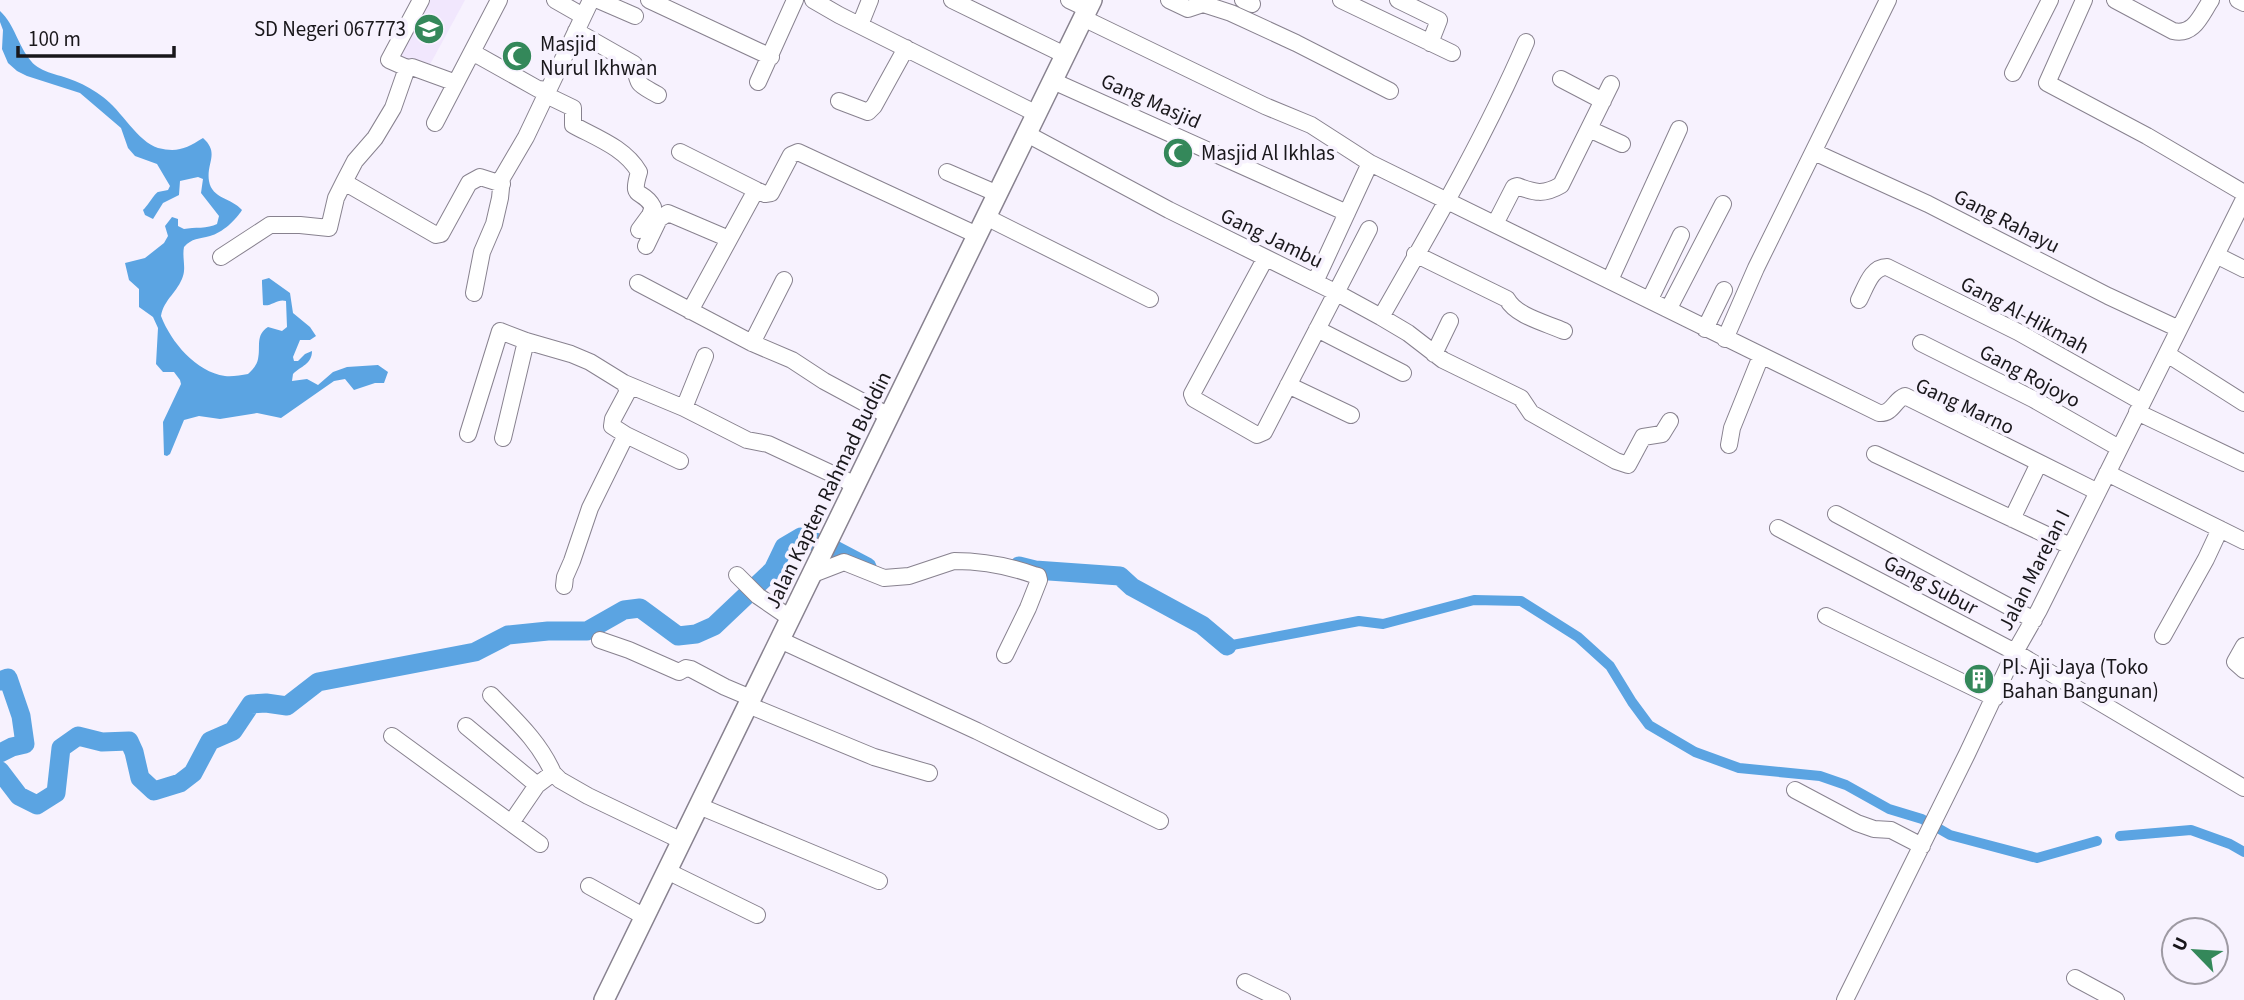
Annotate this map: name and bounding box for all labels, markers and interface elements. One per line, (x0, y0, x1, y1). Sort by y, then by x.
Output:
school or university icon: SD Negeri 067773 (412, 12, 446, 46)
scale bar (18, 14, 173, 58)
place label: SD Negeri 067773 (254, 14, 406, 44)
text: 100 m (28, 24, 81, 54)
place label: Masjid Nurul Ikhwan (540, 29, 658, 83)
mosque icon: Masjid Nurul Ikhwan (500, 39, 534, 73)
street label: Gang Masjid (1096, 66, 1206, 136)
mosque icon: Masjid Al Ikhlas (1161, 136, 1195, 170)
place label: Masjid Al Ikhlas (1201, 138, 1335, 168)
street label: Gang Rahayu (1949, 181, 2065, 261)
street label: Gang Jambu (1216, 200, 1328, 276)
street label: Gang Al-Hikmah (1955, 268, 2095, 362)
street label: Gang Rojoyo (1974, 337, 2086, 415)
street label: Jalan Kapten Rahmad Buddin (757, 366, 899, 614)
street label: Gang Marno (1911, 370, 2019, 442)
street label: Jalan Marelan I (1990, 504, 2078, 636)
street label: Gang Subur (1879, 548, 1984, 623)
place label: Pl. Aji Jaya (Toko Bahan Bangunan) (2002, 652, 2159, 706)
building icon: Pl. Aji Jaya (Toko Bahan Bangunan) (1962, 662, 1996, 696)
north arrow (2160, 916, 2230, 986)
text: U (2166, 933, 2196, 956)

